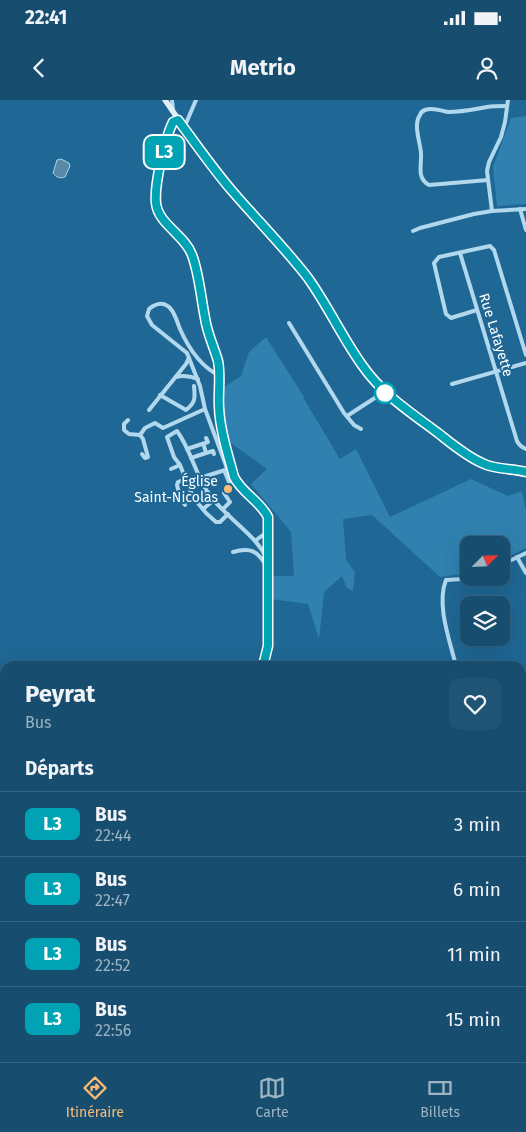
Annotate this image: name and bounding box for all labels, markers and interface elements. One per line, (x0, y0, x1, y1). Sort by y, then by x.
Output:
text: 22:41 (25, 6, 67, 29)
icon: back (25, 54, 53, 82)
text: Metrio (230, 54, 296, 81)
icon: person (473, 54, 501, 82)
line badge: L3 (142, 136, 186, 168)
text: L3 (155, 141, 173, 163)
street label: Rue Lafayette (475, 291, 517, 379)
unlabelled marker (374, 382, 396, 404)
place label: Église Saint-Nicolas (134, 472, 218, 506)
marker: Église Saint-Nicolas (222, 483, 234, 495)
north arrow (460, 536, 510, 586)
map controls (460, 536, 510, 646)
button: layers (460, 596, 510, 646)
button: heart (449, 678, 501, 730)
text: Peyrat (25, 680, 95, 708)
text: Bus (25, 713, 52, 732)
text: Départs (25, 757, 94, 780)
text: Bus (95, 803, 127, 826)
text: L3 (43, 813, 62, 835)
text: 3 min (454, 813, 501, 836)
text: 22:44 (95, 826, 132, 845)
text: Bus (95, 868, 127, 891)
text: L3 (43, 878, 62, 900)
text: 6 min (453, 878, 501, 901)
text: 22:47 (95, 891, 130, 910)
text: Bus (95, 933, 127, 956)
text: L3 (43, 943, 62, 965)
text: 11 min (447, 943, 501, 966)
text: 22:52 (95, 956, 131, 975)
text: Bus (95, 998, 127, 1021)
text: L3 (43, 1008, 62, 1030)
text: 15 min (445, 1008, 501, 1031)
text: 22:56 (95, 1021, 131, 1040)
tab: Itinéraire (66, 1074, 124, 1121)
tab: Carte (256, 1074, 289, 1121)
tab: Billets (420, 1074, 460, 1121)

